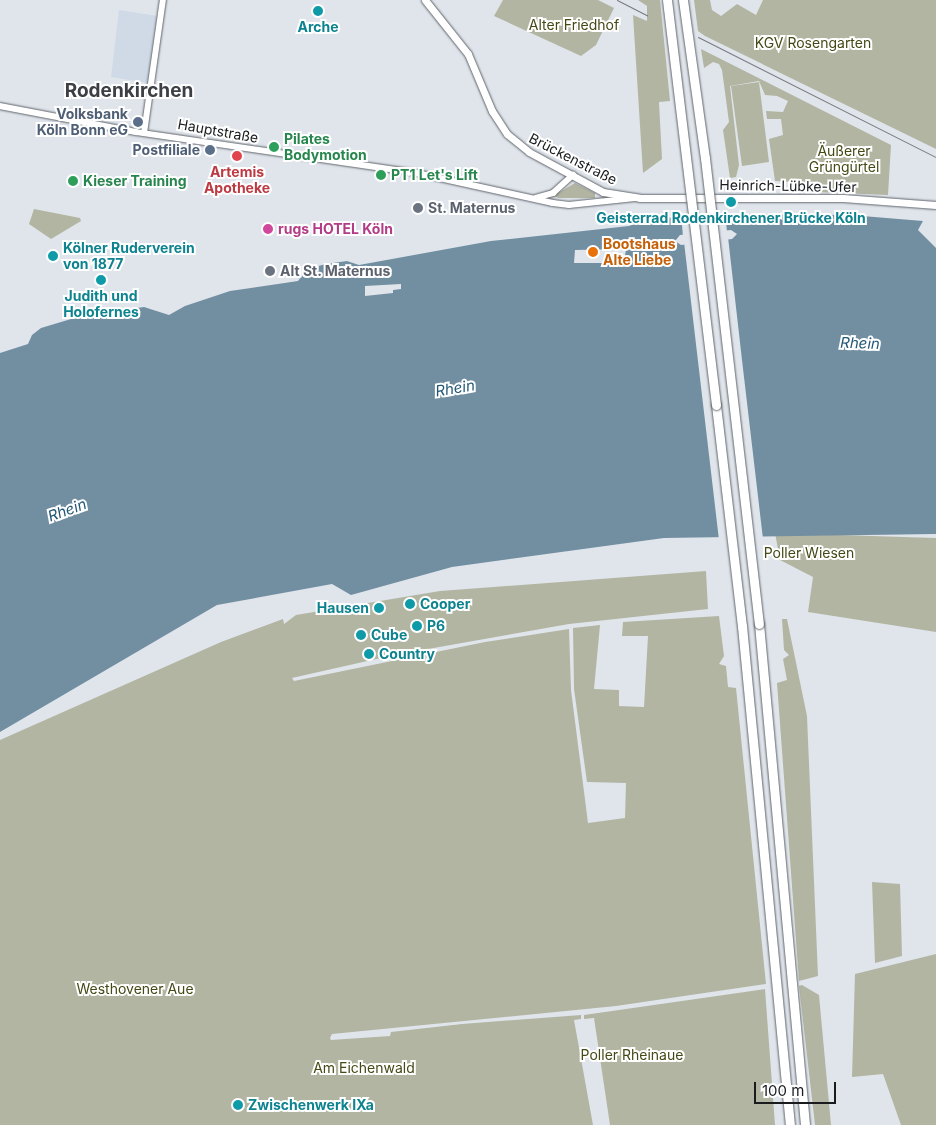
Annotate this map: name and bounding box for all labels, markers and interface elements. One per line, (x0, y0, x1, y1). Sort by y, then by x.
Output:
marker: Arche (312, 5, 324, 17)
park label: Alter Friedhof (529, 17, 619, 33)
place label: Arche (297, 19, 339, 35)
park label: KGV Rosengarten (755, 35, 871, 51)
district label: Rodenkirchen (65, 80, 193, 102)
place label: Volksbank Köln Bonn eG (37, 106, 128, 138)
marker: Volksbank Köln Bonn eG (132, 116, 144, 128)
street label: Hauptstraße (176, 116, 260, 146)
street label: Brückenstraße (526, 130, 620, 188)
place label: Pilates Bodymotion (284, 131, 367, 164)
marker: Pilates Bodymotion (268, 141, 280, 153)
place label: Postfiliale (133, 142, 200, 158)
park label: Äußerer Grüngürtel (809, 143, 879, 176)
marker: Postfiliale (204, 144, 216, 156)
marker: Artemis Apotheke (231, 150, 243, 162)
place label: Artemis Apotheke (204, 164, 270, 196)
place label: PT1 Let's Lift (391, 167, 478, 183)
marker: PT1 Let's Lift (375, 169, 387, 181)
place label: Kieser Training (83, 173, 187, 189)
marker: Kieser Training (67, 175, 79, 187)
street label: Heinrich-Lübke-Ufer (719, 176, 857, 196)
marker: Geisterrad Rodenkirchener Brücke Köln (725, 196, 737, 208)
place label: St. Maternus (428, 200, 516, 216)
marker: St. Maternus (412, 202, 424, 214)
place label: Geisterrad Rodenkirchener Brücke Köln (596, 210, 866, 226)
place label: rugs HOTEL Köln (278, 221, 393, 237)
marker: rugs HOTEL Köln (262, 223, 274, 235)
place label: Bootshaus Alte Liebe (603, 236, 676, 268)
place label: Kölner Ruderverein von 1877 (63, 240, 195, 272)
marker: Bootshaus Alte Liebe (587, 246, 599, 258)
marker: Kölner Ruderverein von 1877 (47, 250, 59, 262)
place label: Alt St. Maternus (280, 263, 391, 279)
marker: Alt St. Maternus (264, 265, 276, 277)
marker: Judith und Holofernes (95, 274, 107, 286)
place label: Judith und Holofernes (63, 288, 139, 321)
water label: Rhein (840, 333, 880, 353)
water label: Rhein (434, 376, 476, 400)
water label: Rhein (45, 495, 89, 525)
park label: Poller Wiesen (764, 545, 854, 561)
place label: Cooper (420, 596, 470, 612)
marker: Cooper (404, 598, 416, 610)
place label: Hausen (317, 600, 369, 616)
marker: Hausen (373, 602, 385, 614)
place label: P6 (427, 618, 445, 634)
marker: P6 (411, 620, 423, 632)
place label: Cube (371, 627, 407, 643)
marker: Cube (355, 629, 367, 641)
place label: Country (379, 646, 435, 662)
marker: Country (363, 648, 375, 660)
park label: Westhovener Aue (76, 981, 194, 997)
park label: Poller Rheinaue (581, 1047, 683, 1063)
park label: Am Eichenwald (313, 1060, 415, 1076)
scale bar (756, 1072, 838, 1104)
text: 100 m (762, 1081, 804, 1100)
place label: Zwischenwerk IXa (248, 1097, 374, 1113)
marker: Zwischenwerk IXa (232, 1099, 244, 1111)

